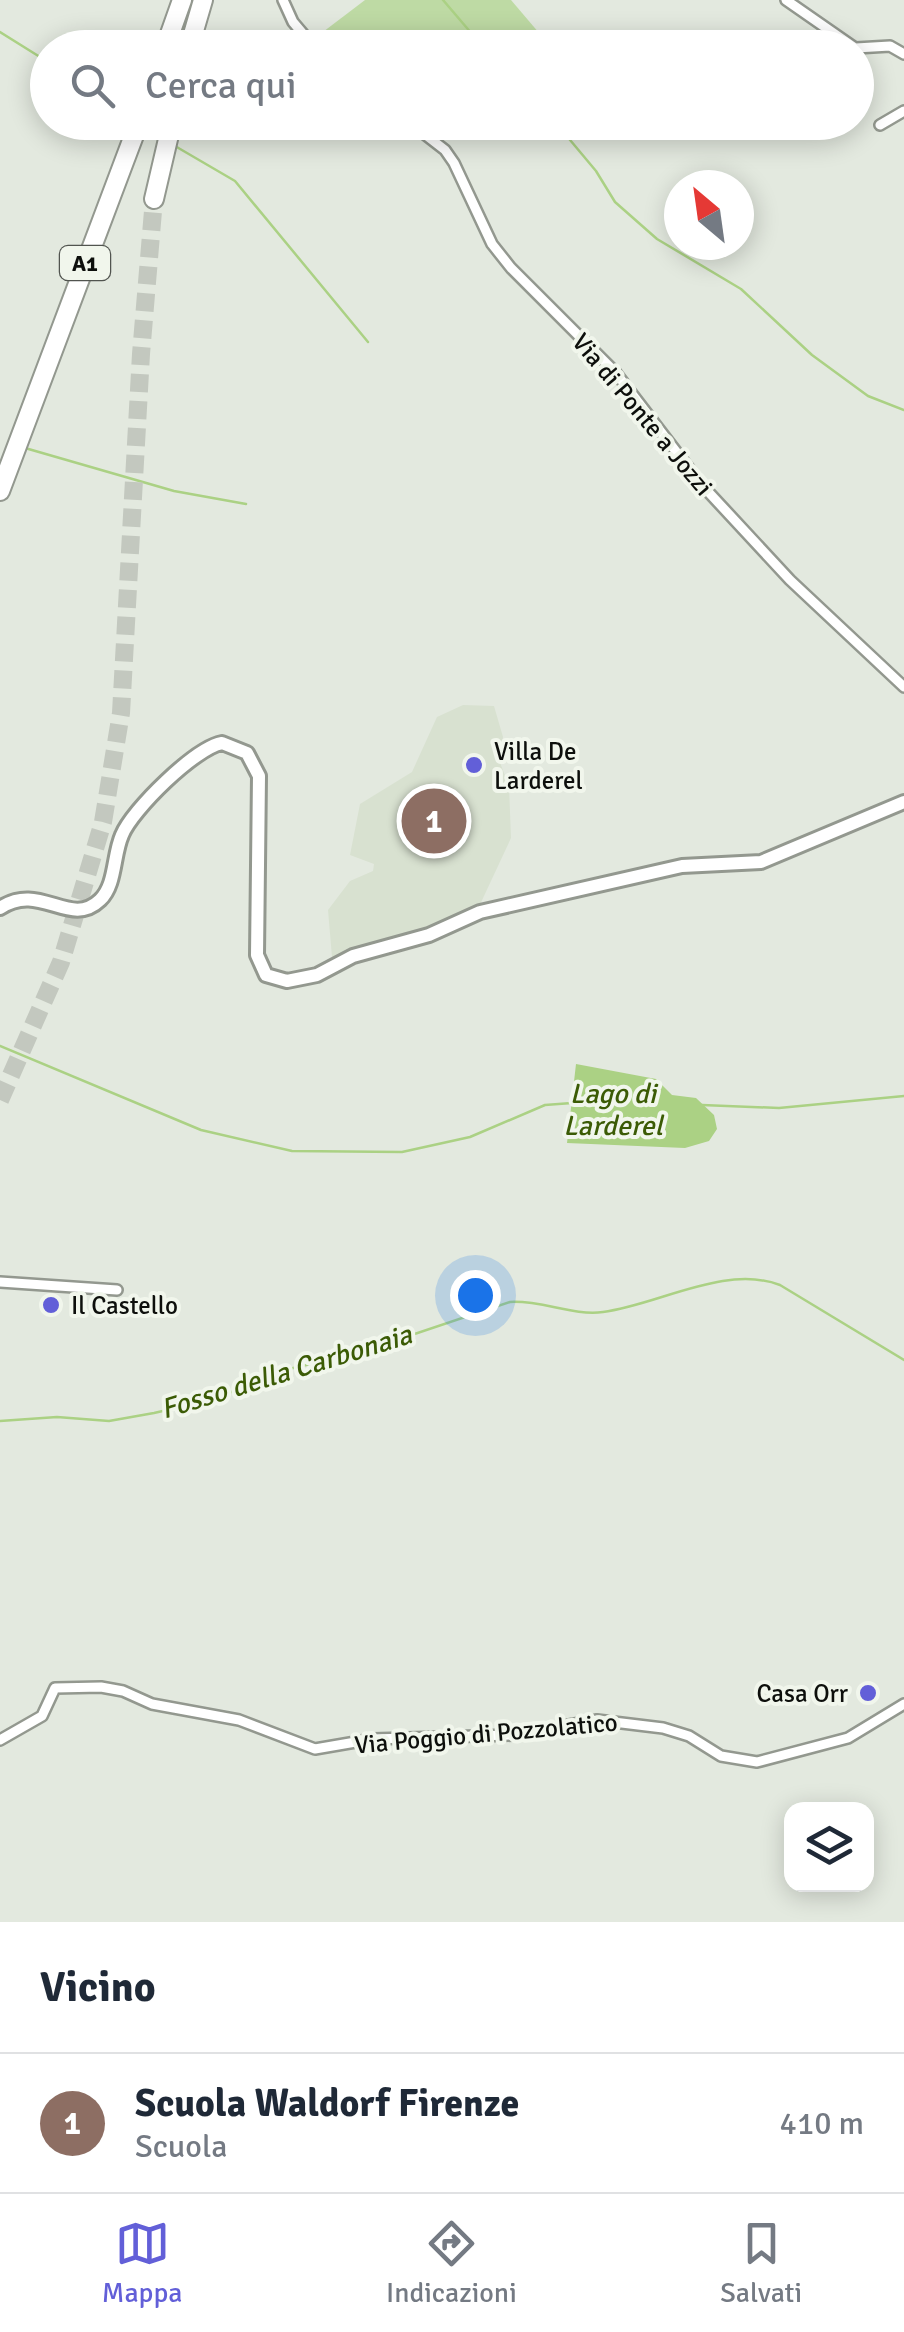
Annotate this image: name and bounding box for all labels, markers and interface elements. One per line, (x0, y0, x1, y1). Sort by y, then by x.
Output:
search box (30, 30, 874, 140)
icon: search (65, 58, 120, 113)
text: Cerca qui (145, 62, 297, 109)
north arrow (664, 170, 754, 260)
road number: A1 (60, 246, 110, 280)
street label: Via di Ponte a Jozzi (566, 327, 720, 502)
place label: Villa De Larderel (494, 736, 583, 796)
marker: Villa De Larderel (463, 754, 485, 776)
pin: 1 (402, 784, 466, 858)
water label: Lago di Larderel (563, 1077, 664, 1143)
your location (450, 1270, 501, 1321)
place label: Il Castello (71, 1290, 178, 1321)
marker: Il Castello (40, 1294, 62, 1316)
water label: Fosso della Carbonaia (157, 1317, 417, 1426)
place label: Casa Orr (756, 1678, 849, 1709)
marker: Casa Orr (857, 1682, 879, 1704)
street label: Via Poggio di Pozzolatico (353, 1707, 619, 1760)
map controls (784, 1802, 874, 1892)
button: layers (784, 1802, 874, 1892)
text: Vicino (40, 1962, 156, 2013)
text: Scuola Waldorf Firenze (135, 2080, 519, 2127)
text: 1 (64, 2104, 81, 2143)
text: 410 m (780, 2104, 864, 2143)
text: Scuola (135, 2127, 228, 2166)
tab: Mappa (102, 2216, 182, 2310)
tab: Indicazioni (386, 2216, 517, 2310)
tab: Salvati (720, 2216, 802, 2310)

